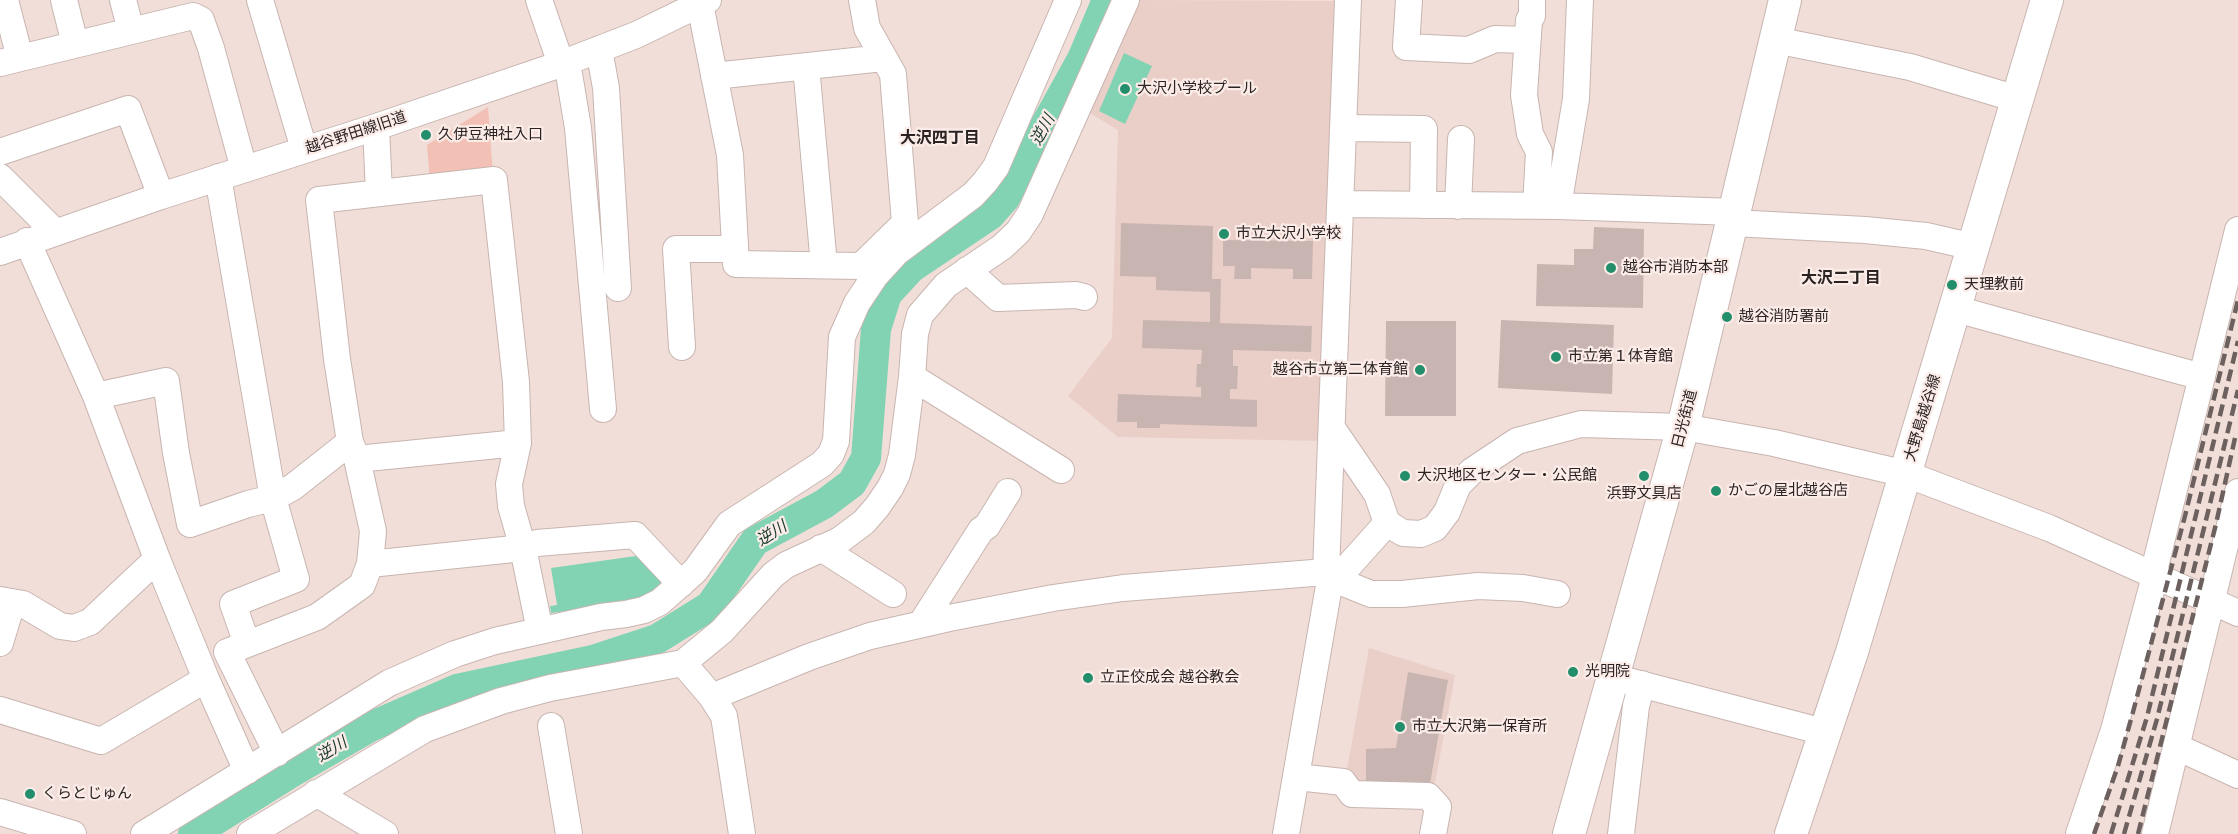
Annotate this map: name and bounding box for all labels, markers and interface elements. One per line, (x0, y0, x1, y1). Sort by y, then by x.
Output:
place label: 大沢小学校プール (1137, 80, 1257, 98)
marker: 大沢小学校プール (1118, 82, 1132, 96)
street label: 越谷野田線旧道 (303, 108, 409, 158)
water label: 逆川 (1027, 111, 1059, 149)
place label: 久伊豆神社入口 (438, 126, 543, 144)
marker: 久伊豆神社入口 (419, 128, 433, 142)
district label: 大沢四丁目 (900, 129, 980, 149)
place label: 市立大沢小学校 (1236, 225, 1341, 243)
marker: 市立大沢小学校 (1217, 227, 1231, 241)
place label: 越谷市消防本部 (1623, 259, 1728, 277)
marker: 越谷市消防本部 (1604, 261, 1618, 275)
district label: 大沢二丁目 (1801, 269, 1881, 289)
place label: 天理教前 (1964, 276, 2024, 294)
marker: 天理教前 (1945, 278, 1959, 292)
place label: 越谷消防署前 (1739, 308, 1829, 326)
marker: 越谷消防署前 (1720, 310, 1734, 324)
place label: 市立第１体育館 (1568, 348, 1673, 366)
marker: 市立第１体育館 (1549, 350, 1563, 364)
place label: 越谷市立第二体育館 (1273, 361, 1408, 379)
marker: 越谷市立第二体育館 (1413, 363, 1427, 377)
street label: 大野島越谷線 (1901, 372, 1945, 464)
street label: 日光街道 (1669, 388, 1701, 450)
place label: 大沢地区センター・公民館 (1417, 467, 1597, 485)
marker: 大沢地区センター・公民館 (1398, 469, 1412, 483)
marker: 浜野文具店 (1637, 469, 1651, 483)
place label: かごの屋北越谷店 (1728, 482, 1848, 500)
marker: かごの屋北越谷店 (1709, 484, 1723, 498)
place label: 浜野文具店 (1607, 485, 1681, 503)
water label: 逆川 (753, 517, 791, 551)
place label: 光明院 (1585, 663, 1630, 681)
marker: 光明院 (1566, 665, 1580, 679)
place label: 立正佼成会 越谷教会 (1100, 669, 1239, 687)
marker: 立正佼成会 越谷教会 (1081, 671, 1095, 685)
place label: 市立大沢第一保育所 (1412, 718, 1547, 736)
marker: 市立大沢第一保育所 (1393, 720, 1407, 734)
water label: 逆川 (313, 734, 351, 766)
place label: くらとじゅん (42, 785, 132, 803)
marker: くらとじゅん (23, 787, 37, 801)

